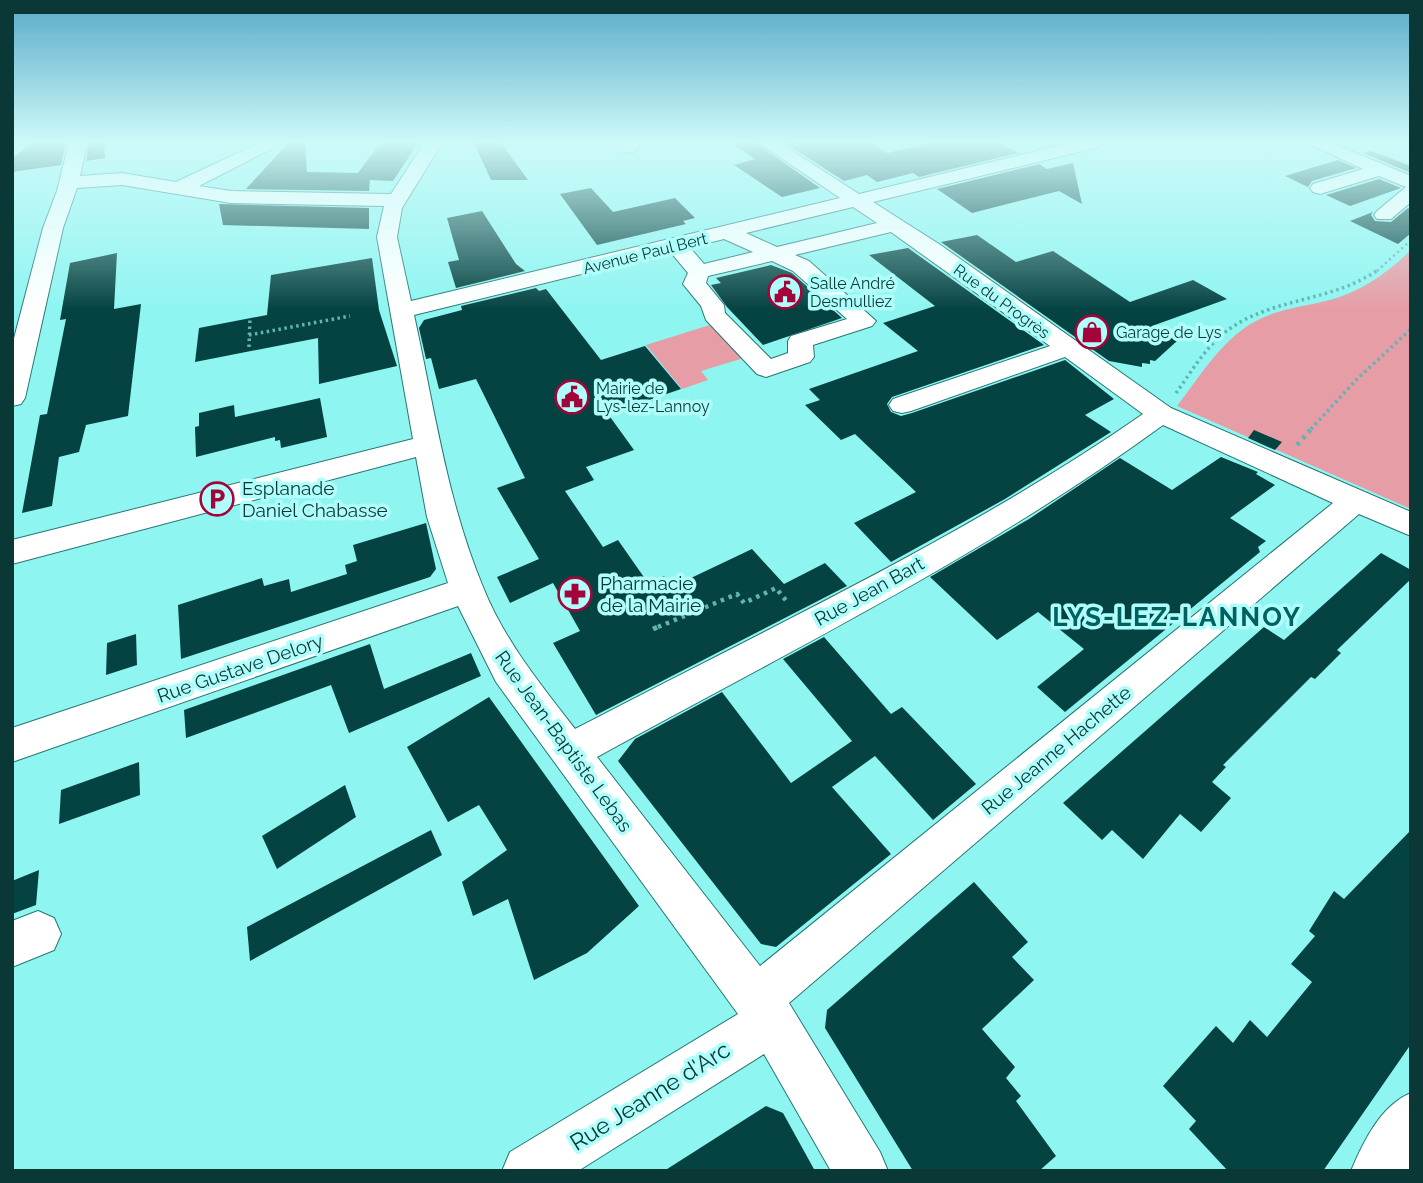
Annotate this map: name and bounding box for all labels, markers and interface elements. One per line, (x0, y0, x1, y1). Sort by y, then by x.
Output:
street label: Avenue Paul Bert (581, 229, 710, 278)
street label: Rue du Progrès (950, 260, 1054, 343)
public building icon: Salle André Desmulliez (766, 273, 804, 311)
place label: Salle André Desmulliez (810, 274, 895, 311)
shop icon: Garage de Lys (1073, 313, 1111, 351)
place label: Garage de Lys (1116, 323, 1222, 342)
public building icon: Mairie de Lys-lez-Lannoy (553, 378, 591, 416)
place label: Mairie de Lys-lez-Lannoy (596, 379, 710, 416)
place label: Esplanade Daniel Chabasse (242, 477, 388, 521)
parking icon: Esplanade Daniel Chabasse (198, 480, 236, 518)
street label: Rue Jean Bart (811, 552, 928, 630)
place label: Pharmacie de la Mairie (600, 572, 701, 616)
pharmacy icon: Pharmacie de la Mairie (556, 575, 594, 613)
district label: LYS-LEZ-LANNOY (1052, 602, 1302, 632)
street label: Rue Gustave Delory (154, 629, 326, 707)
street label: Rue Jean-Baptiste Lebas (491, 646, 637, 836)
street label: Rue Jeanne Hachette (977, 681, 1135, 819)
street label: Rue Jeanne d'Arc (565, 1035, 735, 1156)

